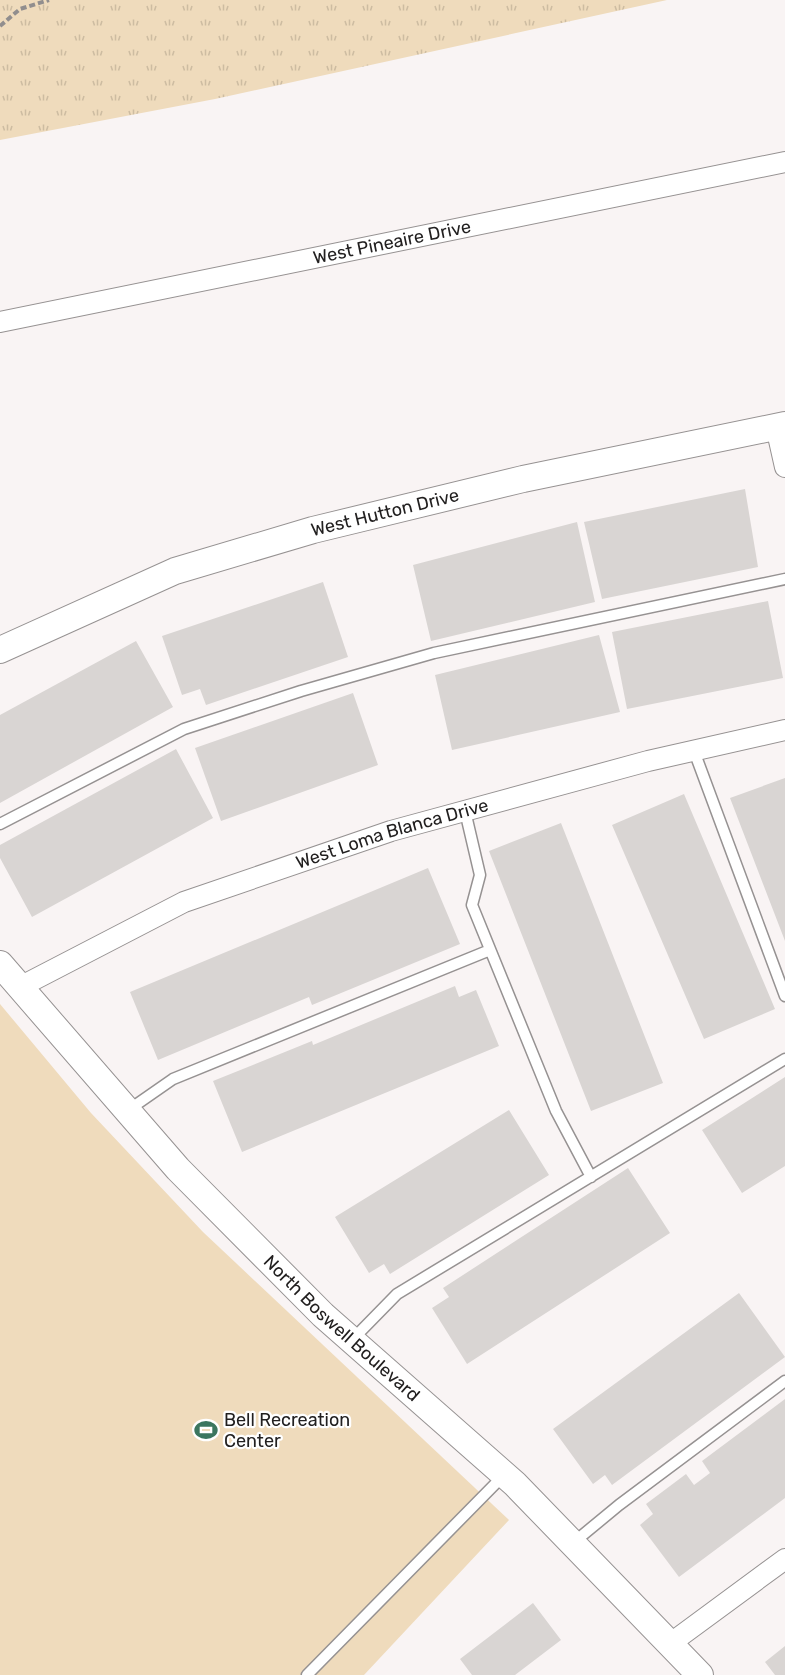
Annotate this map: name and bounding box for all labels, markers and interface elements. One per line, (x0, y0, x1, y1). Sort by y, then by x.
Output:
street label: West Pineaire Drive (311, 215, 473, 269)
street label: West Hutton Drive (309, 484, 461, 541)
street label: West Loma Blanca Drive (293, 794, 491, 874)
street label: North Boswell Boulevard (259, 1251, 424, 1406)
place label: Bell Recreation Center (224, 1409, 350, 1452)
sports icon: Bell Recreation Center (193, 1417, 219, 1443)

